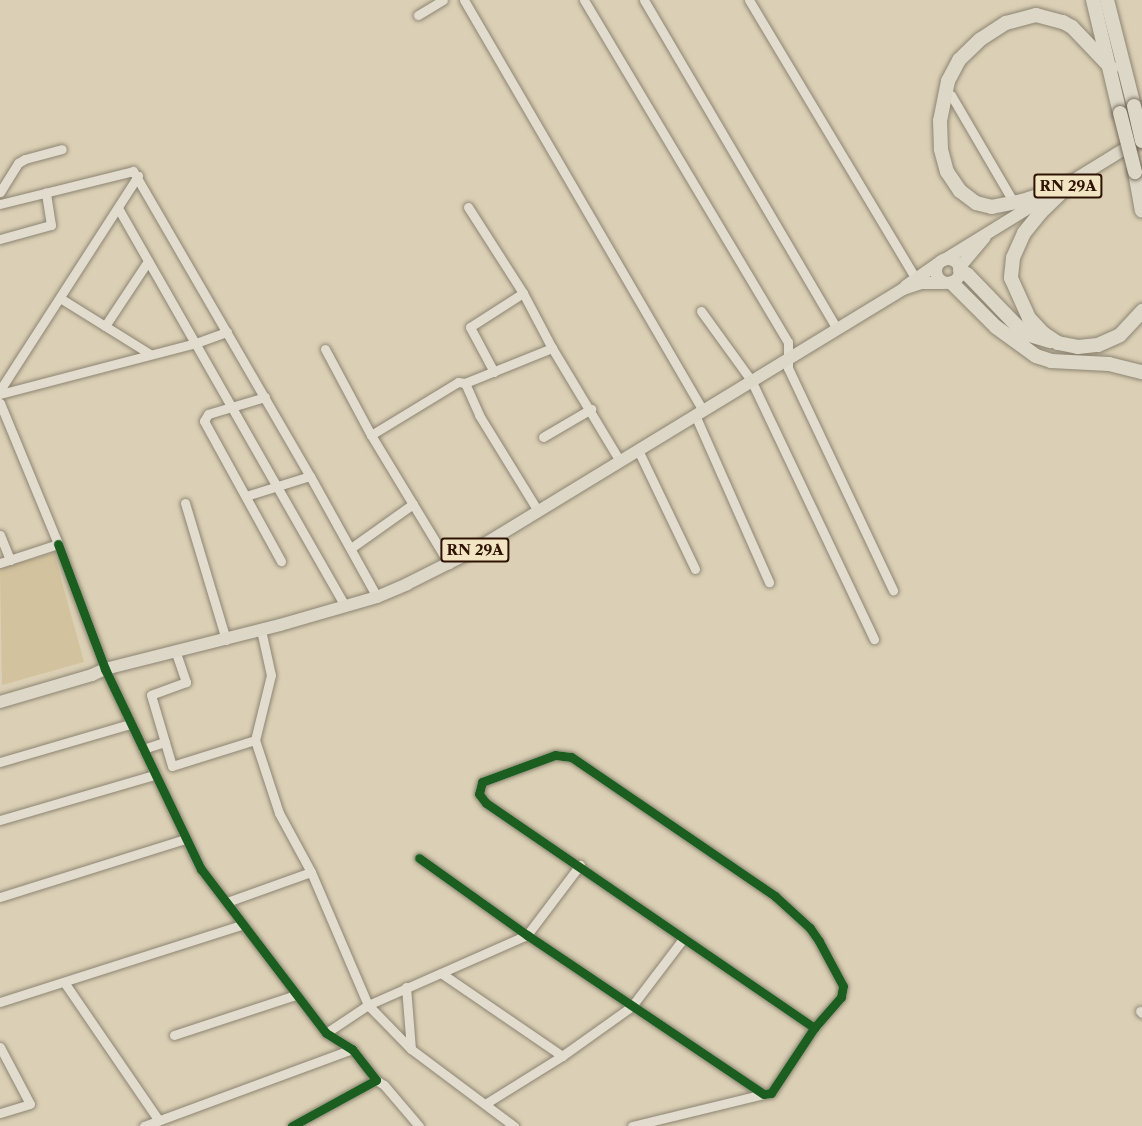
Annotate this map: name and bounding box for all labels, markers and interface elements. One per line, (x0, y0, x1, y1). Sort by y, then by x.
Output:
road number: RN 29A (1032, 174, 1104, 198)
road number: RN 29A (439, 538, 511, 562)

